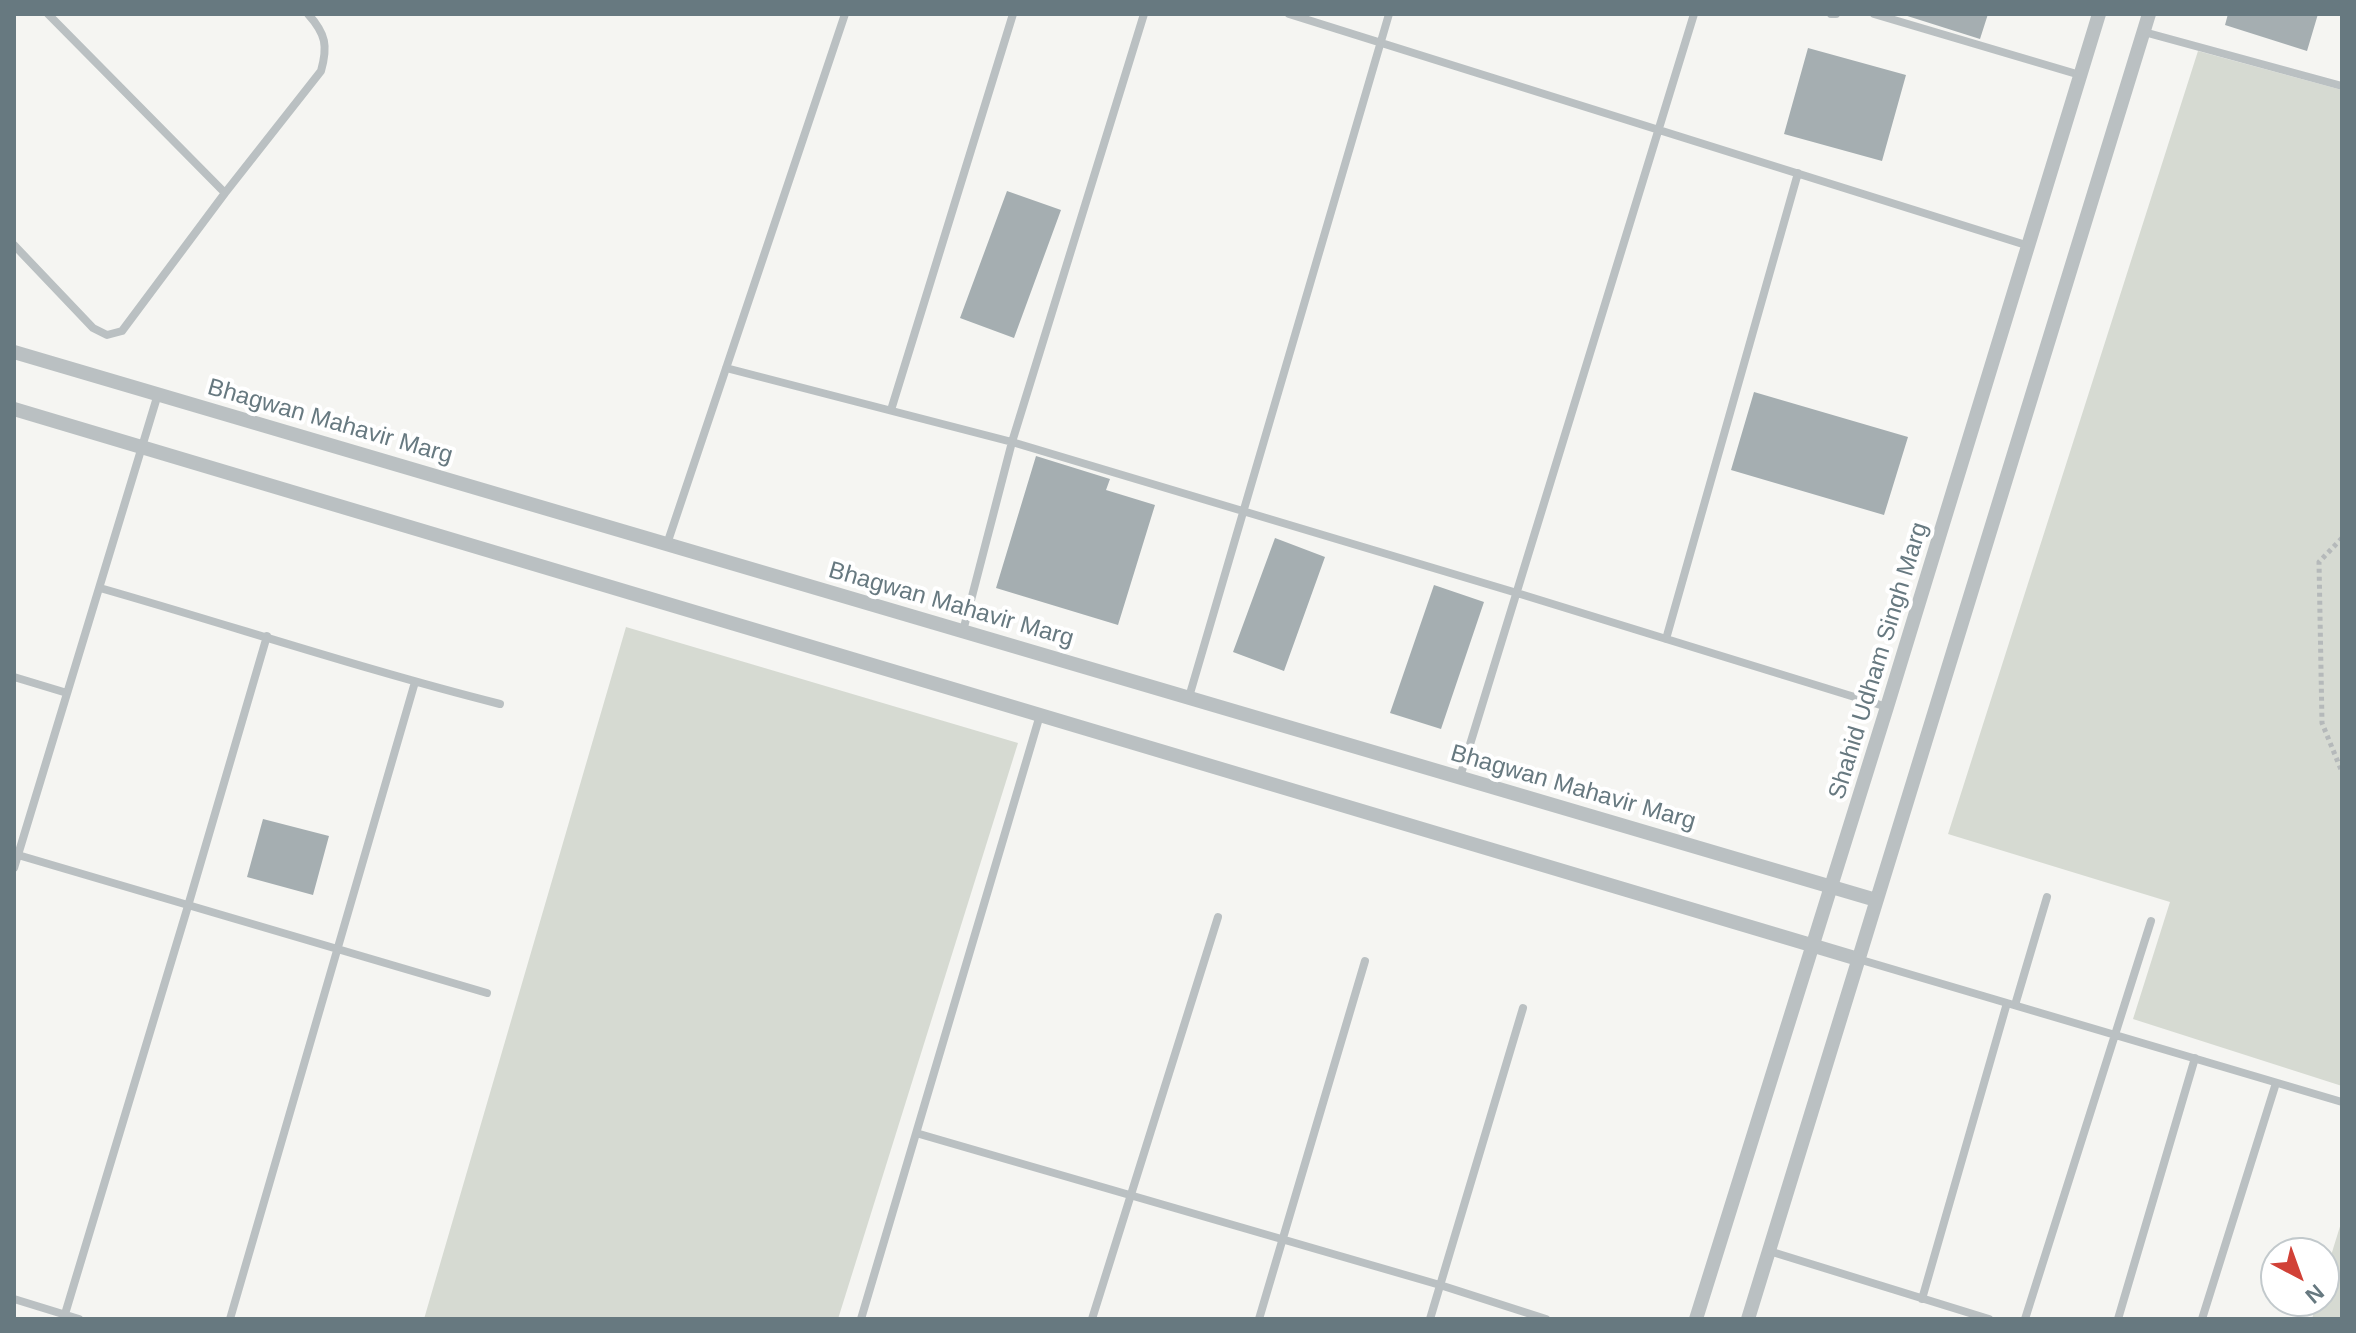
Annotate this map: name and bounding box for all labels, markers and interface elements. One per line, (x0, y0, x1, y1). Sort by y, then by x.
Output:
street label: Bhagwan Mahavir Marg (204, 373, 456, 471)
street label: Shahid Udham Singh Marg (1823, 519, 1935, 803)
street label: Bhagwan Mahavir Marg (825, 556, 1077, 654)
street label: Bhagwan Mahavir Marg (1447, 739, 1699, 837)
north arrow (2260, 1237, 2340, 1317)
text: N (2301, 1279, 2329, 1309)

